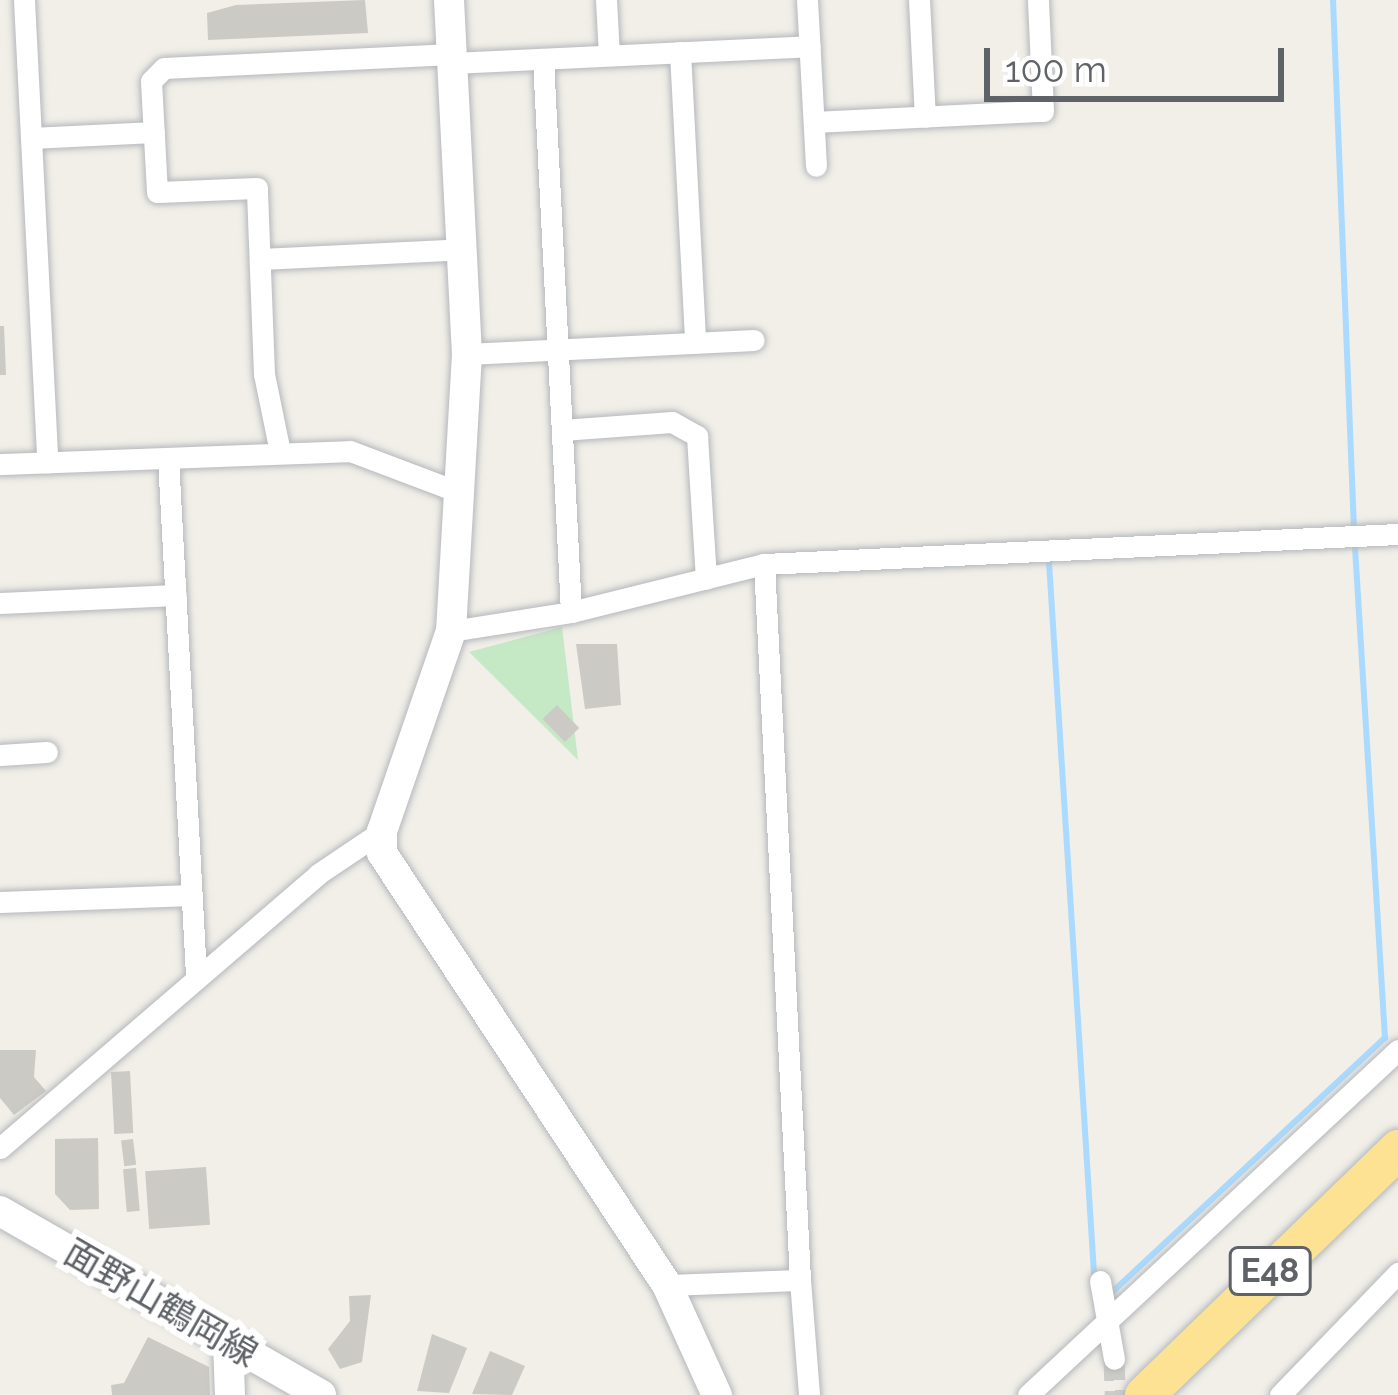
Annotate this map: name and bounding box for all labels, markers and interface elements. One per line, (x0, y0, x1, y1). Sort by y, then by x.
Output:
scale bar (990, 24, 1290, 98)
text: 100 m (1005, 48, 1107, 90)
street label: 面野山鶴岡線 (57, 1230, 265, 1376)
road number: E48 (1228, 1244, 1312, 1298)

